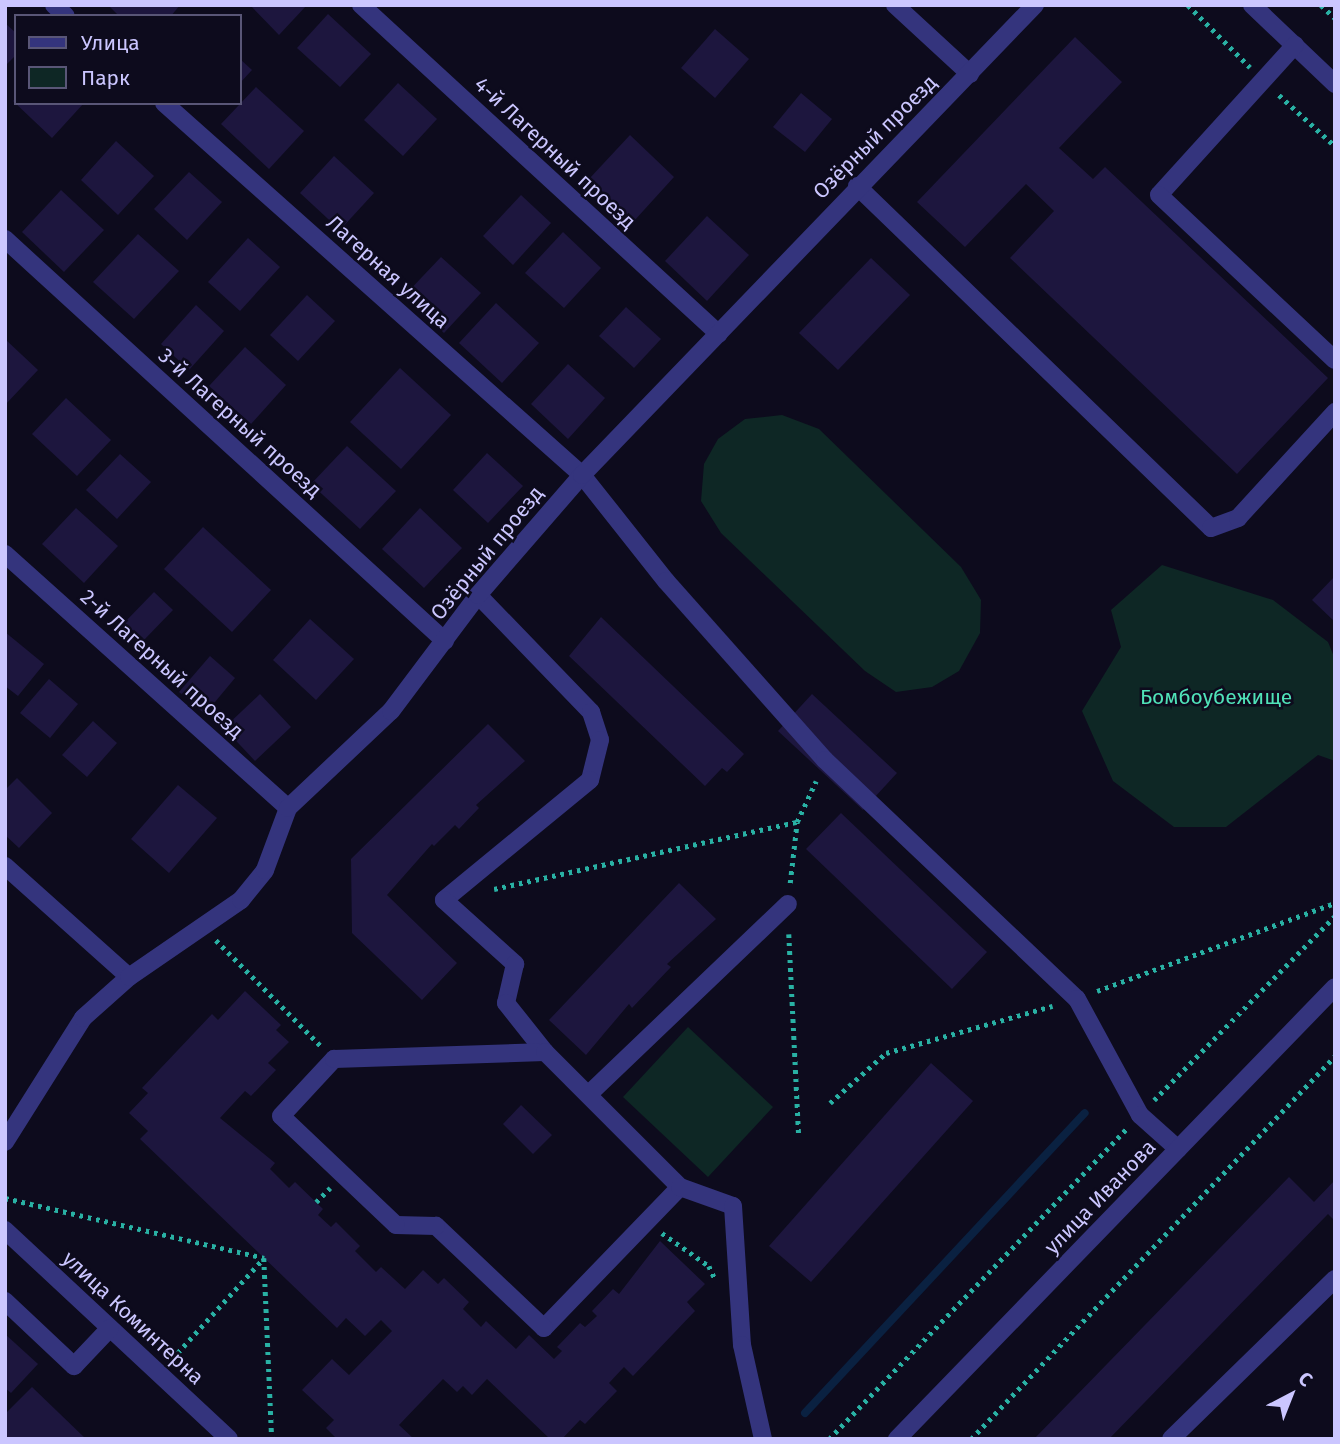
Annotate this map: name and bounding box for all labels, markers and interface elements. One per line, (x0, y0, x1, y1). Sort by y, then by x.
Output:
legend (14, 14, 242, 105)
text: Улица (81, 30, 140, 56)
text: Парк (81, 65, 130, 91)
street label: Озёрный проезд (808, 70, 942, 204)
street label: 4-й Лагерный проезд (469, 72, 641, 234)
street label: Лагерная улица (321, 210, 455, 334)
street label: 3-й Лагерный проезд (153, 343, 327, 503)
street label: Озёрный проезд (425, 481, 549, 625)
street label: 2-й Лагерный проезд (75, 584, 249, 744)
park label: Бомбоубежище (1140, 684, 1292, 710)
street label: улица Иванова (1039, 1135, 1161, 1259)
street label: улица Коминтерна (57, 1246, 209, 1390)
north arrow (1256, 1360, 1326, 1430)
text: С (1294, 1367, 1317, 1391)

